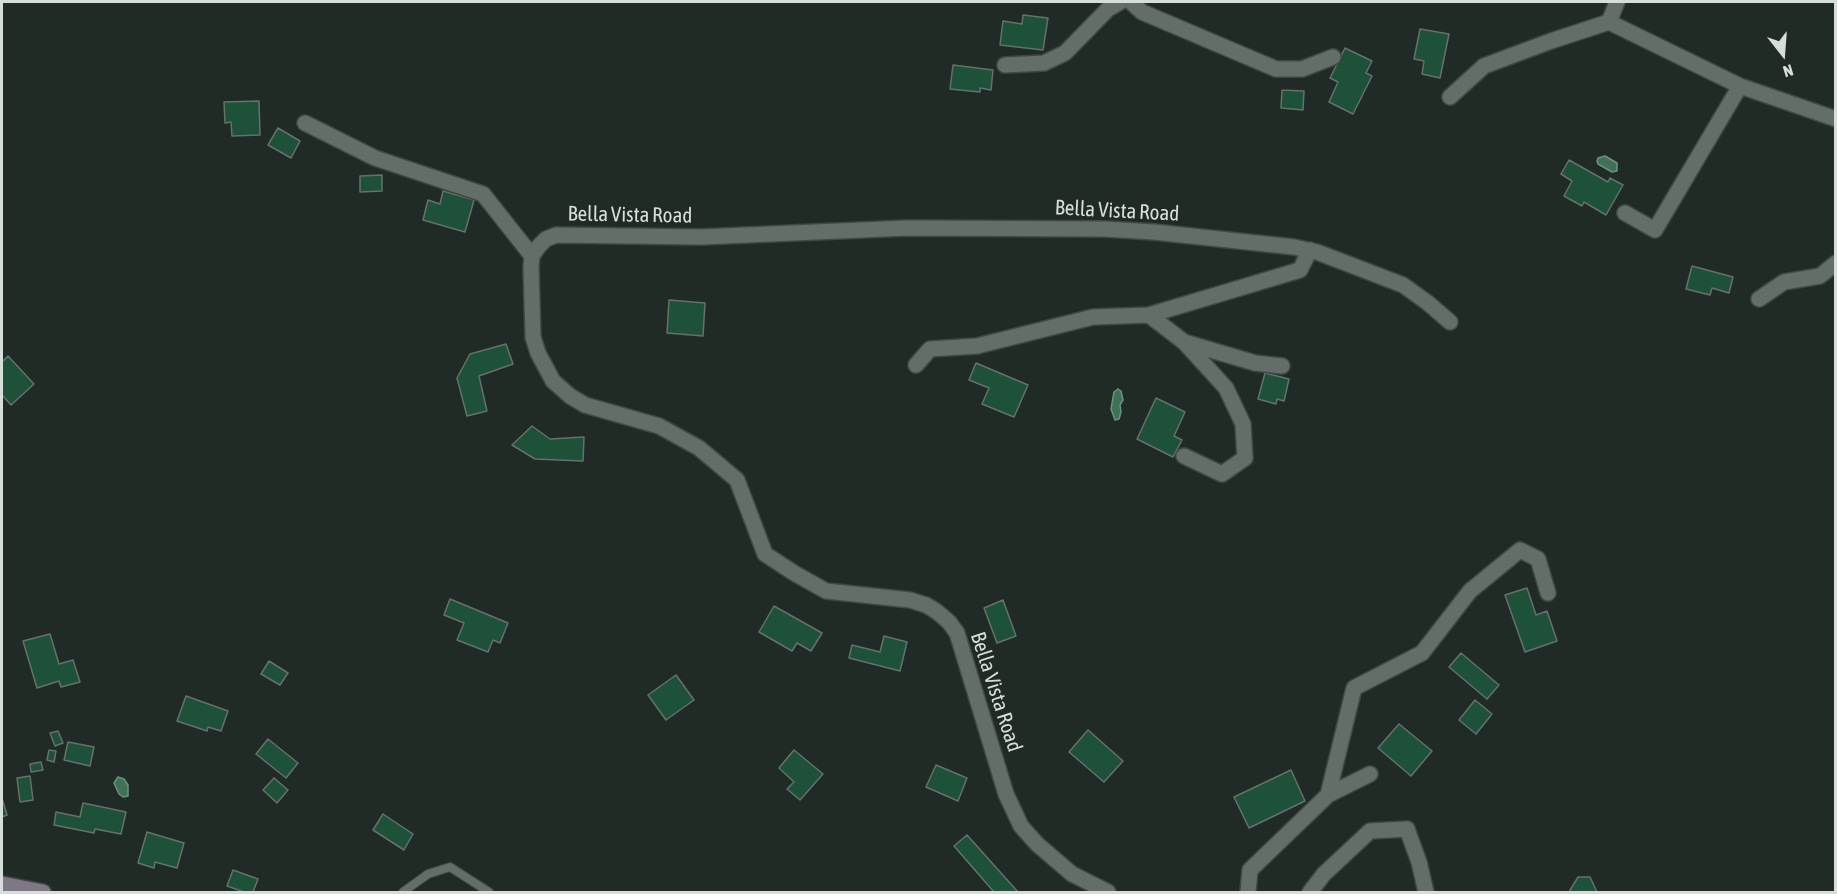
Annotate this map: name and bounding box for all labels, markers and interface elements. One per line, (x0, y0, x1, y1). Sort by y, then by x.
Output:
north arrow (1753, 24, 1813, 84)
text: N (1781, 61, 1795, 81)
street label: Bella Vista Road (1054, 195, 1180, 227)
street label: Bella Vista Road (568, 201, 692, 229)
street label: Bella Vista Road (965, 629, 1027, 755)

